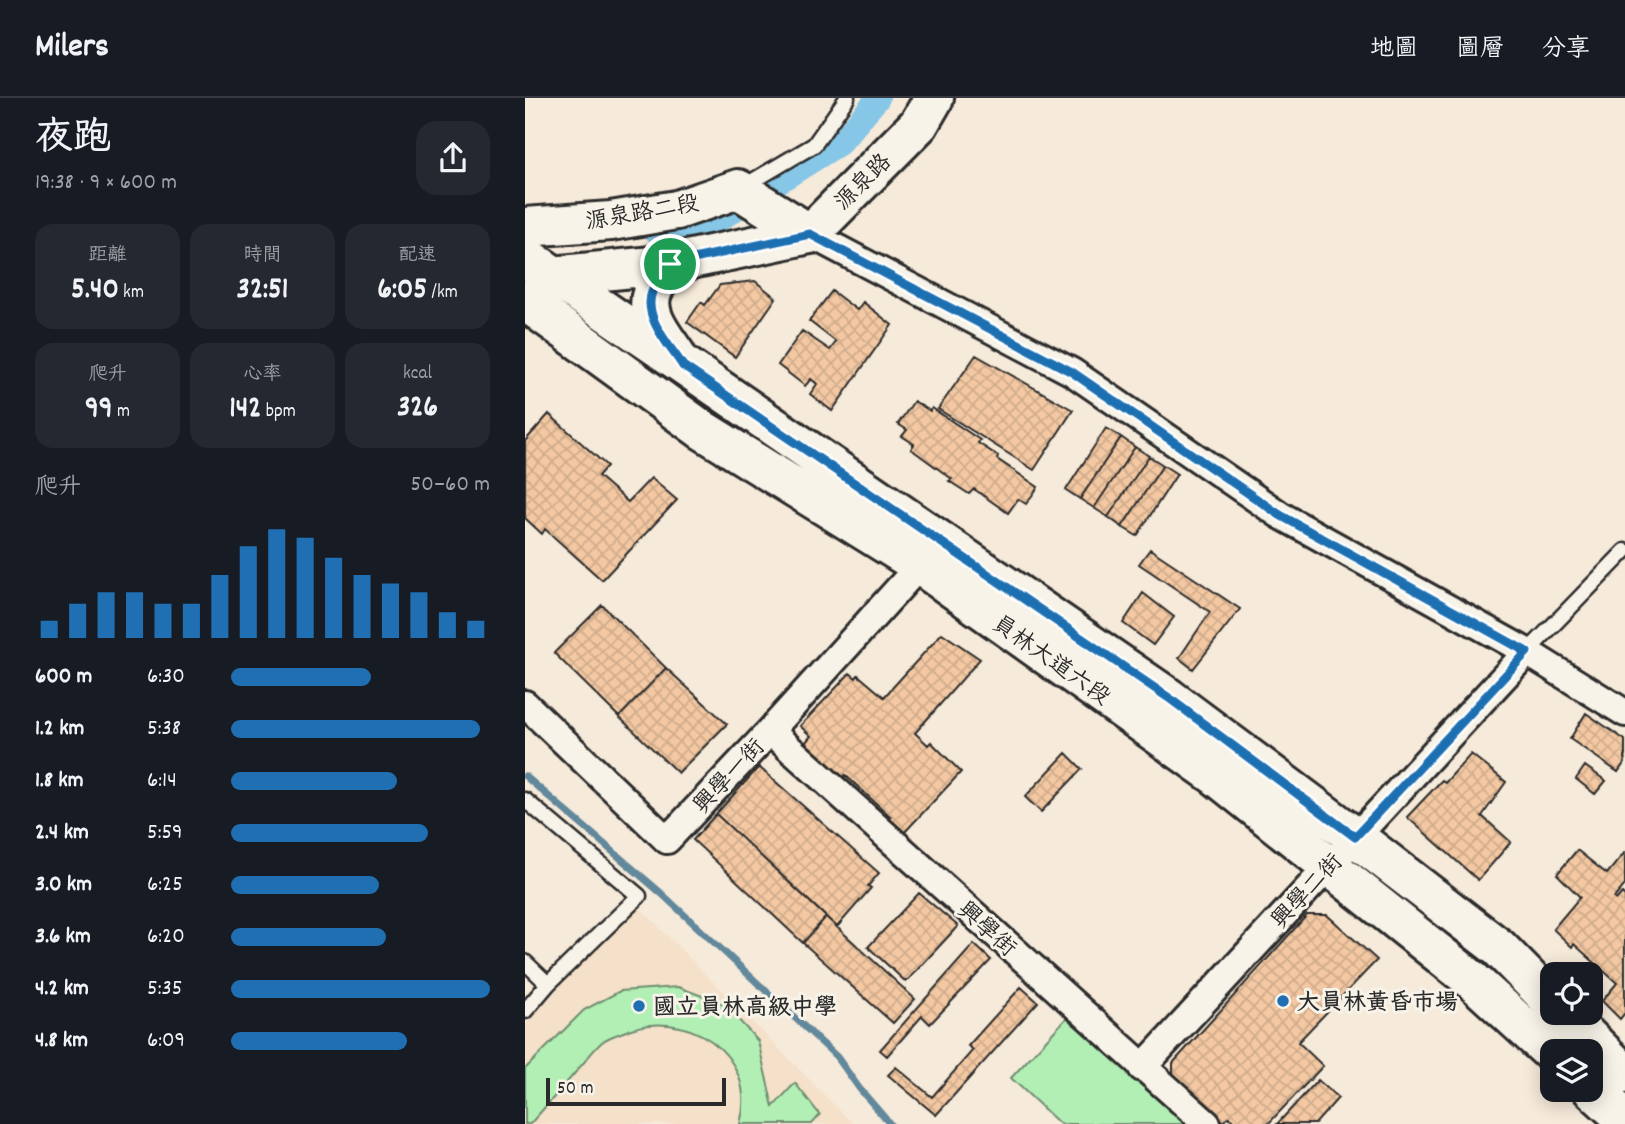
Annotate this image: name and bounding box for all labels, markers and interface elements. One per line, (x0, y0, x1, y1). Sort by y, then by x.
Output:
text: Milers (35, 25, 109, 72)
text: 地圖 (1370, 33, 1418, 67)
text: 圖層 (1456, 33, 1504, 67)
text: 分享 (1542, 33, 1590, 67)
text: 夜跑 (35, 113, 111, 168)
button: share (416, 121, 490, 195)
street label: 源泉路 (828, 147, 901, 220)
text: 19:38 · 9 × 600 m (35, 167, 177, 200)
street label: 源泉路二段 (583, 188, 702, 241)
pin (640, 234, 700, 294)
text: 距離 (88, 243, 127, 270)
text: 時間 (243, 243, 282, 270)
text: 配速 (398, 243, 437, 270)
icon: arrive (651, 245, 689, 283)
text: 5.40 (71, 270, 119, 313)
text: 32:51 (237, 270, 288, 313)
text: 6:05 (377, 270, 427, 313)
text: km (119, 280, 144, 307)
text: /km (427, 280, 458, 307)
text: kcal (403, 361, 432, 388)
text: 爬升 (88, 362, 127, 389)
text: 心率 (243, 362, 282, 389)
text: 326 (397, 388, 438, 431)
text: 99 (85, 389, 113, 432)
text: 142 (229, 389, 261, 432)
text: m (113, 399, 130, 426)
text: bpm (261, 399, 296, 426)
text: 50–60 m (411, 469, 490, 502)
text: 爬升 (35, 472, 81, 505)
street label: 員林大道六段 (984, 609, 1116, 715)
text: 600 m (35, 661, 92, 694)
text: 6:30 (147, 661, 185, 694)
text: 1.2 km (35, 713, 84, 746)
text: 5:38 (147, 713, 181, 746)
street label: 興學一街 (687, 732, 774, 822)
text: 1.8 km (35, 765, 84, 798)
text: 6:14 (147, 765, 177, 798)
text: 2.4 km (35, 817, 89, 850)
text: 5:59 (147, 817, 183, 850)
street label: 興學二街 (1265, 847, 1352, 937)
text: 3.0 km (35, 869, 92, 902)
text: 6:25 (147, 869, 183, 902)
street label: 興學街 (949, 895, 1022, 966)
text: 3.6 km (35, 921, 91, 954)
text: 6:20 (147, 921, 185, 954)
map controls (1540, 962, 1603, 1102)
button: locate (1540, 962, 1603, 1025)
text: 4.2 km (35, 973, 89, 1006)
text: 5:35 (147, 973, 182, 1006)
place label: 大員林黃昏市場 (1297, 988, 1458, 1021)
place label: 國立員林高級中學 (653, 993, 837, 1026)
marker: 大員林黃昏市場 (1275, 993, 1291, 1009)
marker: 國立員林高級中學 (631, 998, 647, 1014)
text: 4.8 km (35, 1025, 88, 1058)
text: 6:09 (147, 1025, 185, 1058)
button: layers (1540, 1039, 1603, 1102)
scale bar (546, 1075, 726, 1107)
text: 50 m (557, 1076, 594, 1103)

